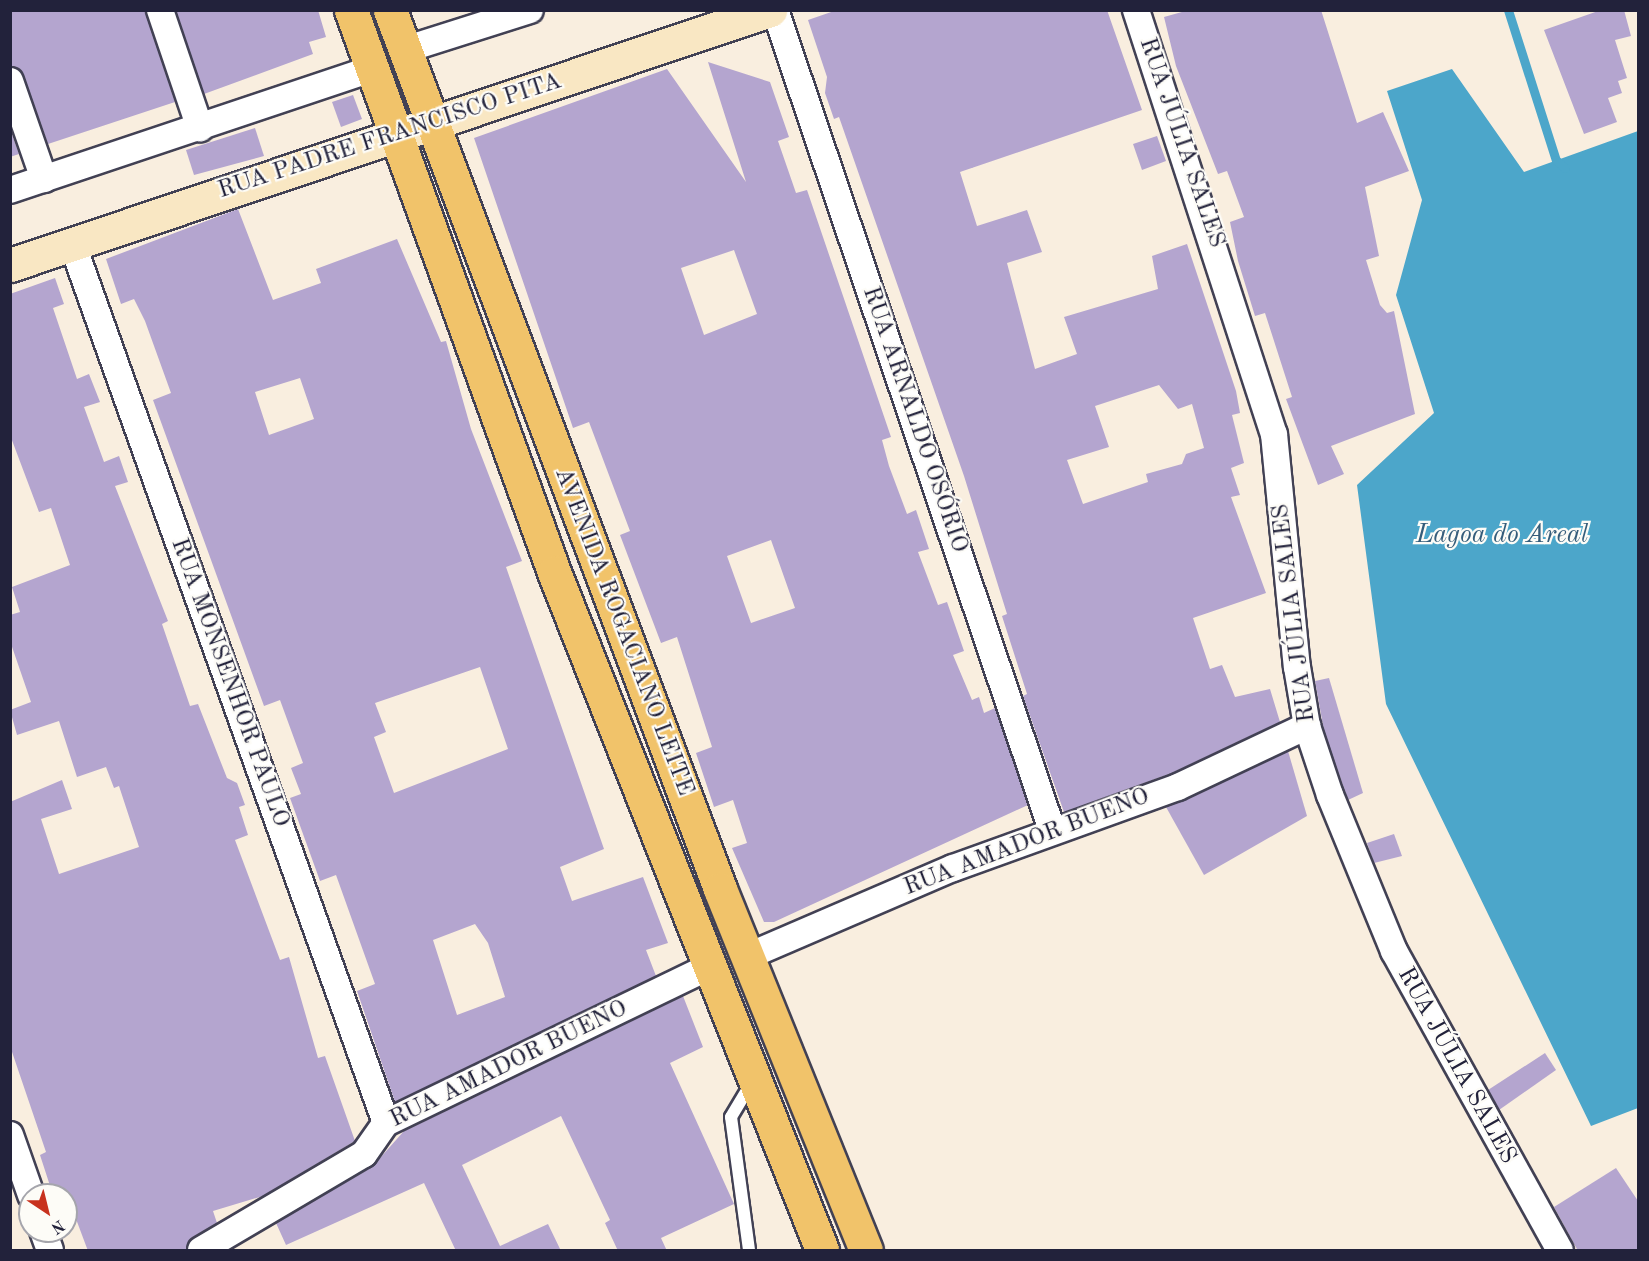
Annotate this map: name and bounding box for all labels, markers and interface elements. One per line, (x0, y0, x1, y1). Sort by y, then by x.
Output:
street label: RUA JÚLIA SALES (1132, 34, 1230, 252)
street label: RUA PADRE FRANCISCO PITA (215, 68, 565, 206)
street label: RUA ARNALDO OSÓRIO (855, 283, 973, 557)
street label: AVENIDA ROGACIANO LEITE (547, 464, 699, 800)
street label: RUA JÚLIA SALES (1267, 502, 1323, 724)
water label: Lagoa do Areal (1416, 520, 1588, 552)
street label: RUA MONSENHOR PAULO (163, 535, 295, 831)
street label: RUA AMADOR BUENO (900, 783, 1154, 903)
street label: RUA JÚLIA SALES (1390, 963, 1522, 1169)
street label: RUA AMADOR BUENO (386, 995, 632, 1135)
north arrow (18, 1183, 78, 1243)
text: N (48, 1216, 67, 1236)

